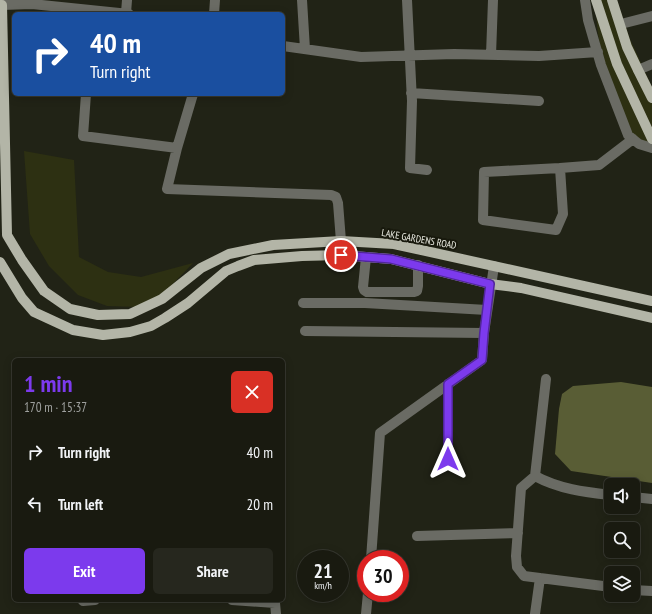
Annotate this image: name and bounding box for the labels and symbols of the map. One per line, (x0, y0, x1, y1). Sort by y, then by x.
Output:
street label: LAKE GARDENS ROAD (381, 226, 457, 252)
pin (324, 238, 358, 272)
position arrow (427, 438, 469, 480)
speed limit sign: 30 (357, 550, 409, 602)

